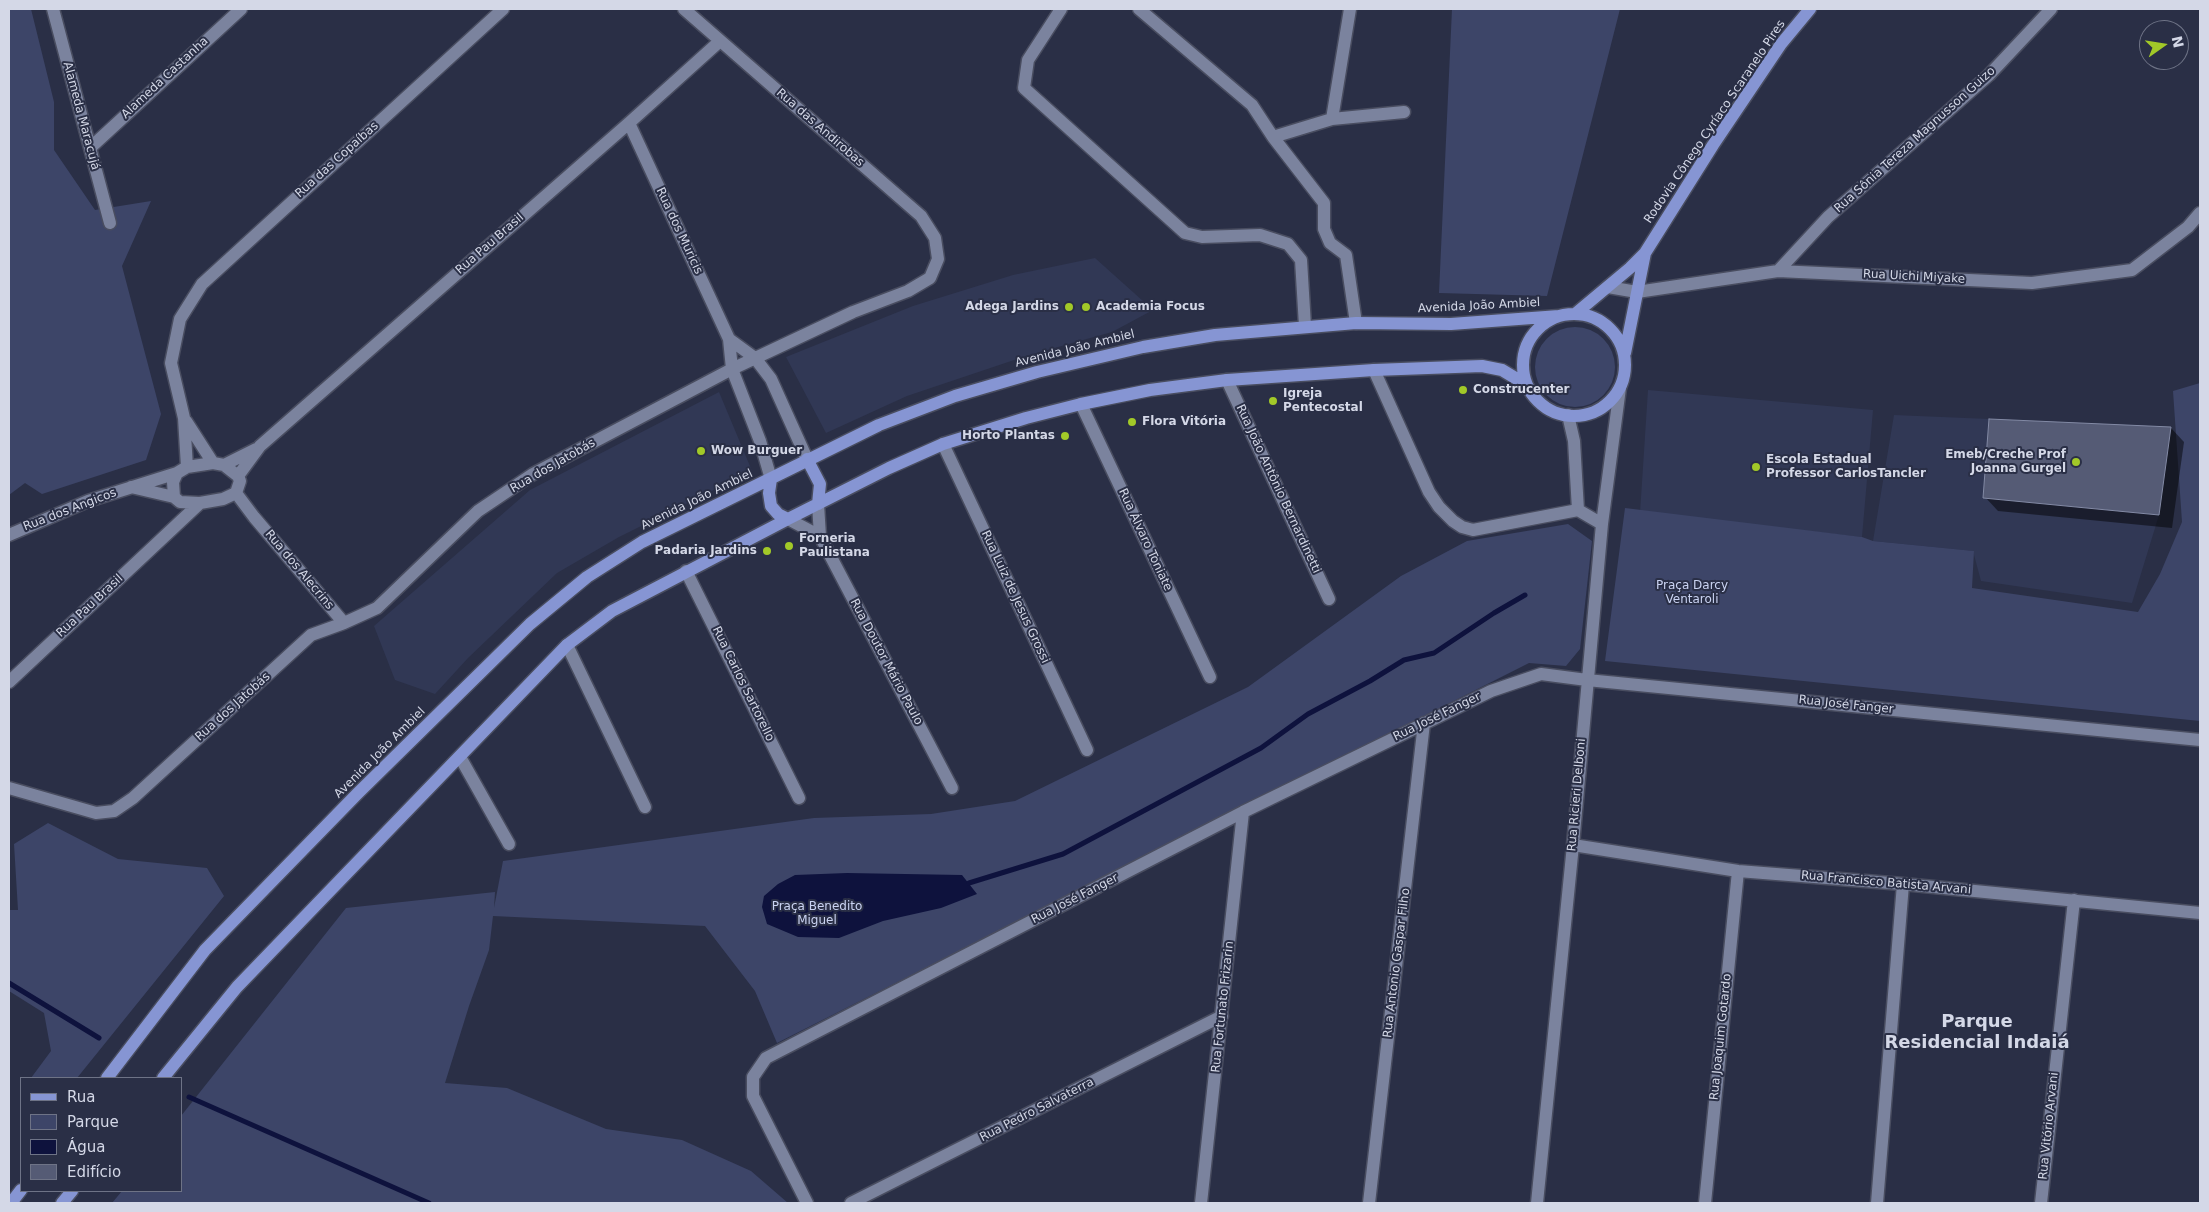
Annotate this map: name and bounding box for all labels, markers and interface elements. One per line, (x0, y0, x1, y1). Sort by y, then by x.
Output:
street label: Rodovia Cônego Cyríaco Scaranelo Pires (1641, 18, 1789, 226)
north arrow (2139, 20, 2189, 70)
street label: Alameda Castanha (119, 34, 211, 122)
text: N (2169, 34, 2187, 49)
street label: Alameda Maracujá (60, 60, 102, 172)
street label: Rua Sônia Tereza Magnusson Guizo (1832, 64, 1998, 216)
street label: Rua das Andirobas (773, 86, 867, 170)
street label: Rua das Copaíbas (292, 119, 382, 201)
street label: Rua dos Muricis (653, 185, 705, 277)
street label: Rua Pau Brasil (453, 211, 527, 277)
street label: Rua Uichi Miyake (1863, 267, 1965, 287)
street label: Avenida João Ambiel (1417, 296, 1541, 316)
place label: Adega Jardins (965, 300, 1059, 314)
place label: Academia Focus (1096, 300, 1205, 314)
marker: Adega Jardins (1063, 301, 1075, 313)
marker: Academia Focus (1080, 301, 1092, 313)
street label: Avenida João Ambiel (1014, 327, 1136, 371)
place label: Construcenter (1473, 383, 1570, 397)
marker: Construcenter (1457, 384, 1469, 396)
place label: Igreja Pentecostal (1283, 387, 1363, 415)
marker: Igreja Pentecostal (1267, 395, 1279, 407)
street label: Rua João Antônio Bernardinetti (1232, 402, 1324, 576)
place label: Flora Vitória (1142, 415, 1226, 429)
marker: Flora Vitória (1126, 416, 1138, 428)
place label: Horto Plantas (962, 429, 1055, 443)
marker: Horto Plantas (1059, 430, 1071, 442)
street label: Rua dos Jatobás (508, 436, 598, 496)
place label: Wow Burguer (711, 444, 802, 458)
marker: Wow Burguer (695, 445, 707, 457)
place label: Emeb/Creche Prof Joanna Gurgel (1945, 448, 2066, 476)
place label: Escola Estadual Professor CarlosTancler (1766, 453, 1926, 481)
marker: Emeb/Creche Prof Joanna Gurgel (2070, 456, 2082, 468)
marker: Escola Estadual Professor CarlosTancler (1750, 461, 1762, 473)
street label: Avenida João Ambiel (639, 467, 755, 533)
street label: Rua dos Angicos (21, 486, 119, 534)
street label: Rua Álvaro Toniate (1115, 486, 1175, 594)
street label: Rua dos Alecrins (262, 527, 336, 613)
street label: Rua Luiz de Jesus Grossi (978, 528, 1052, 666)
place label: Forneria Paulistana (799, 532, 870, 560)
marker: Forneria Paulistana (783, 540, 795, 552)
place label: Padaria Jardins (655, 544, 757, 558)
marker: Padaria Jardins (761, 545, 773, 557)
street label: Rua Pau Brasil (54, 572, 126, 640)
park label: Praça Darcy Ventaroli (1656, 579, 1728, 607)
street label: Rua Doutor Mário Paulo (847, 596, 925, 728)
street label: Rua Carlos Sartorello (709, 624, 777, 744)
street label: Rua dos Jatobás (193, 670, 273, 744)
street label: Rua José Fanger (1391, 690, 1483, 744)
street label: Rua José Fanger (1798, 693, 1894, 717)
street label: Avenida João Ambiel (332, 705, 428, 801)
street label: Rua Ricieri Delboni (1565, 738, 1589, 852)
street label: Rua Francisco Batista Arvani (1800, 868, 1972, 898)
street label: Rua José Fanger (1029, 871, 1121, 927)
street label: Rua Antonio Gaspar Filho (1381, 887, 1413, 1039)
park label: Praça Benedito Miguel (772, 900, 862, 928)
street label: Rua Fortunato Frizarin (1209, 940, 1237, 1074)
street label: Rua Joaquim Gotardo (1707, 973, 1735, 1101)
district label: Parque Residencial Indaiá (1884, 1011, 2070, 1054)
street label: Rua Vitório Arvani (2036, 1072, 2062, 1180)
street label: Rua Pedro Salvaterra (978, 1075, 1096, 1145)
legend (20, 1077, 182, 1192)
text: Rua (67, 1088, 95, 1106)
text: Parque (67, 1113, 119, 1131)
text: Água (67, 1138, 105, 1156)
text: Edifício (67, 1163, 121, 1181)

